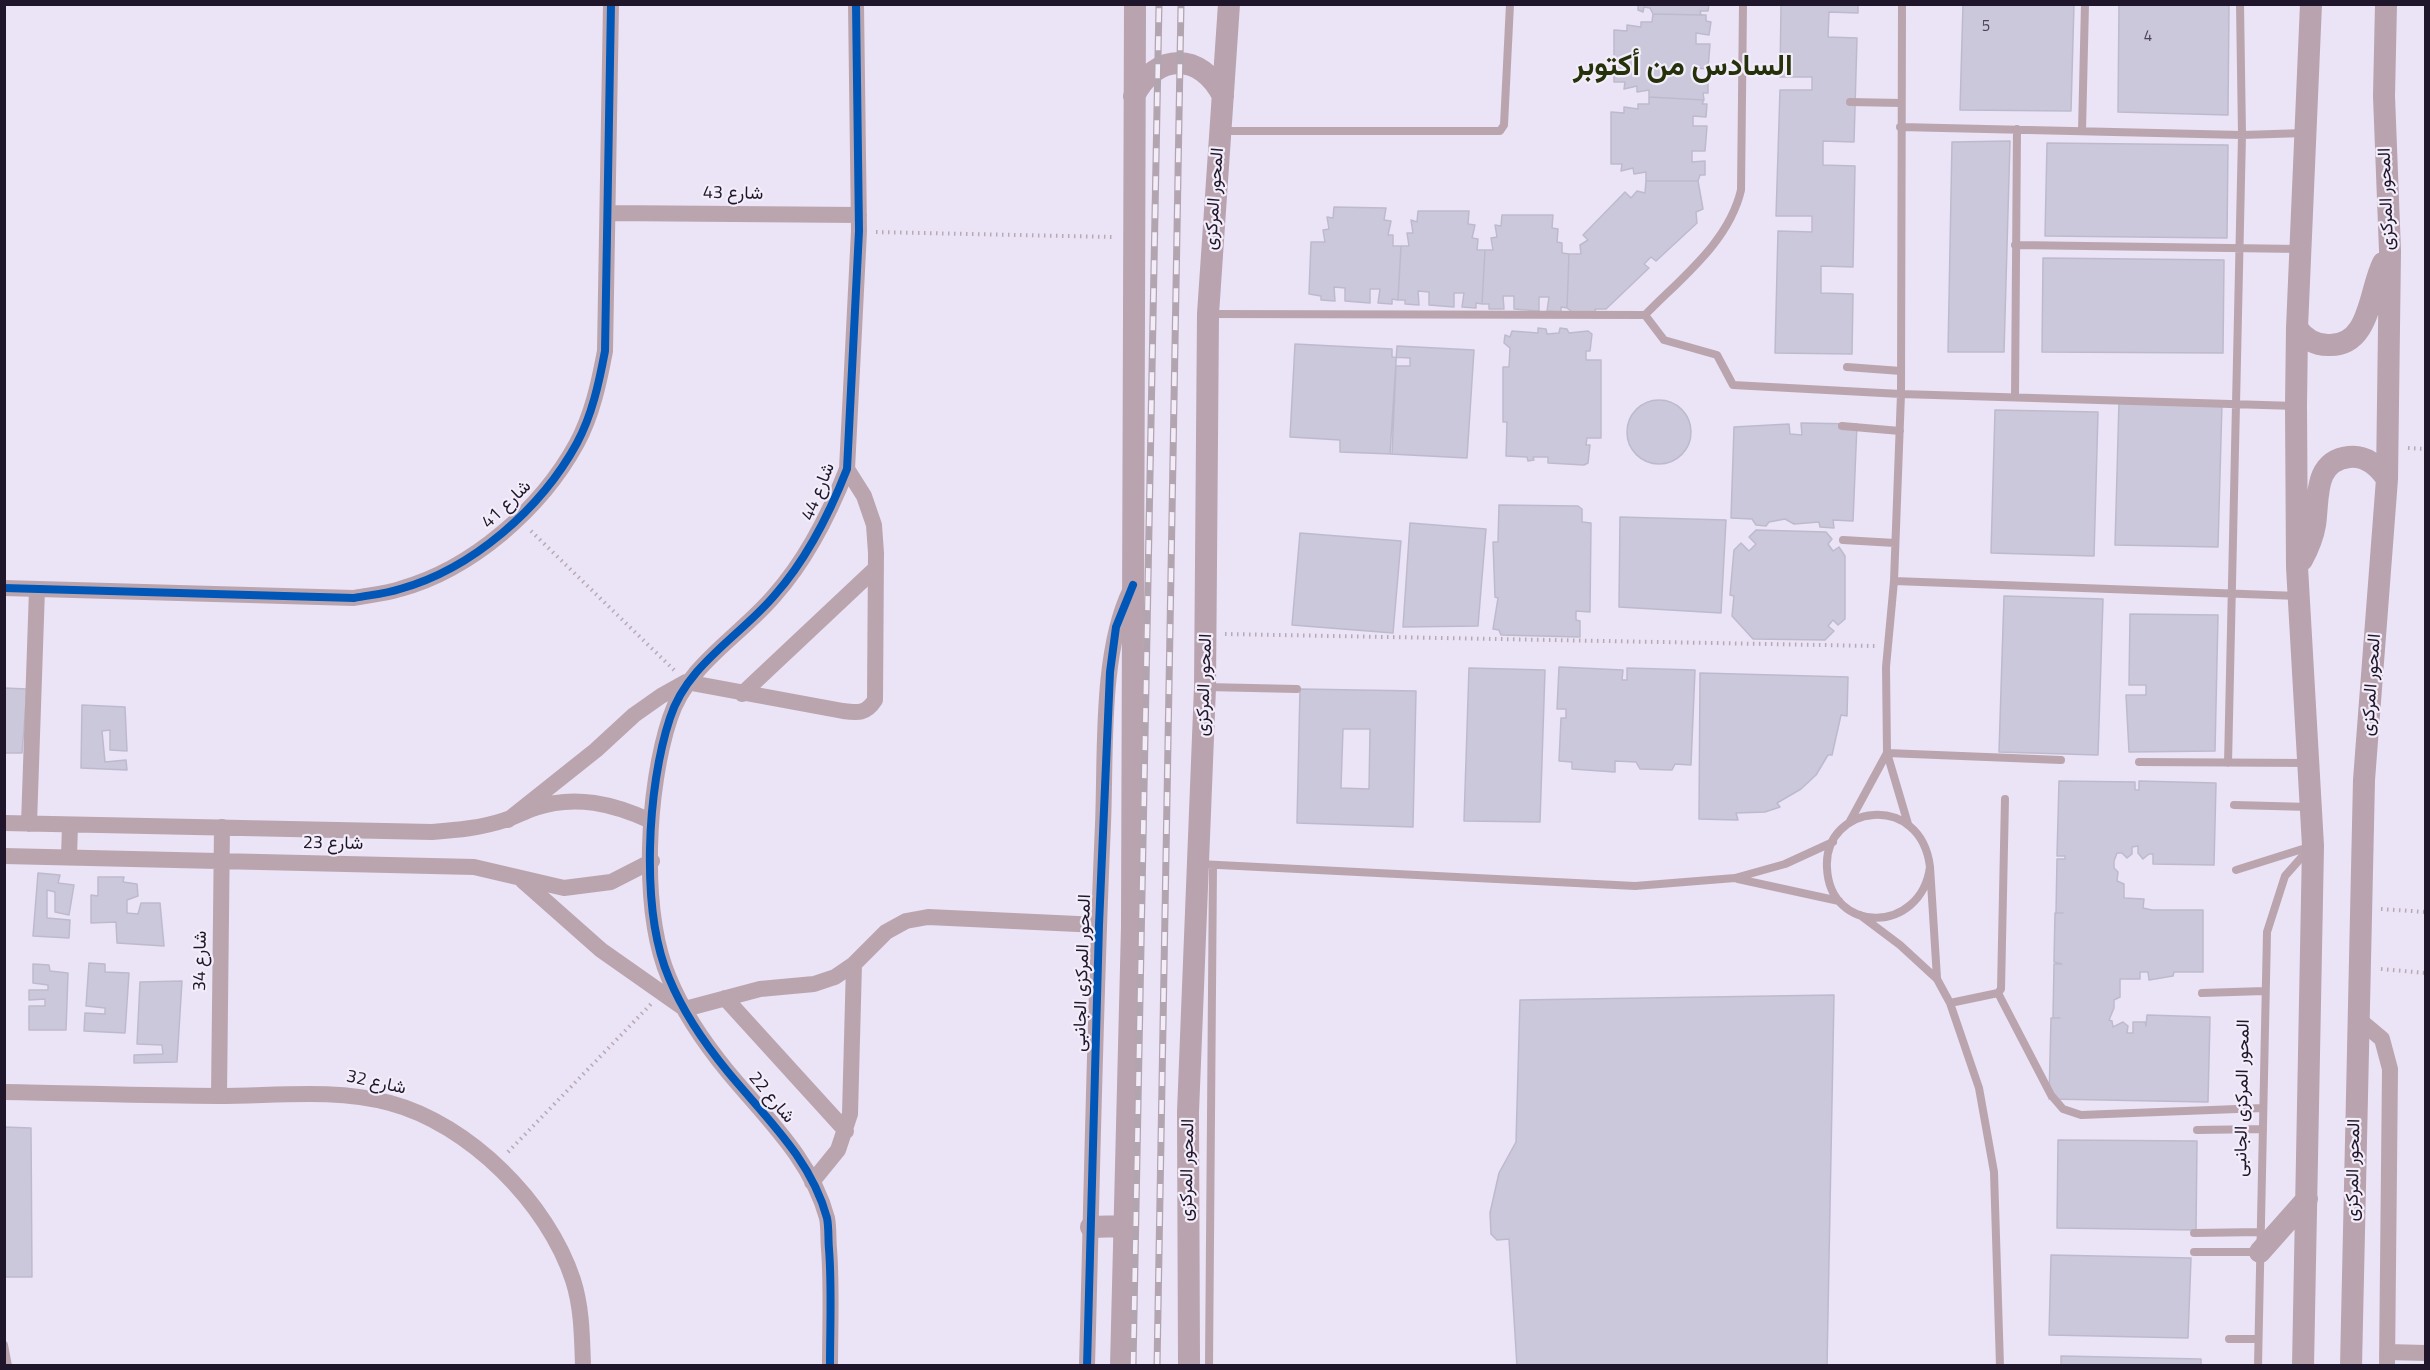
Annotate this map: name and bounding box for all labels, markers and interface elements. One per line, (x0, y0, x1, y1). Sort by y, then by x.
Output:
house number: 5 (1982, 18, 1990, 36)
house number: 4 (2144, 28, 2152, 46)
district label: السادس من أكتوبر (1573, 50, 1793, 86)
street label: المحور المركزى (1201, 147, 1229, 251)
street label: المحور المركزى (2374, 147, 2400, 251)
street label: شارع 43 (703, 183, 763, 205)
street label: شارع 44 (798, 460, 840, 524)
street label: شارع 41 (478, 476, 536, 534)
street label: المحور المركزى (1192, 633, 1218, 737)
street label: المحور المركزى (2358, 633, 2386, 737)
street label: شارع 23 (303, 833, 363, 855)
street label: المحور المركزى الجانبى (1069, 894, 1097, 1052)
street label: شارع 34 (190, 931, 212, 991)
street label: المحور المركزى الجانبى (2231, 1019, 2255, 1177)
street label: شارع 32 (344, 1066, 408, 1100)
street label: شارع 22 (743, 1068, 799, 1128)
street label: المحور المركزى (1176, 1118, 1200, 1222)
street label: المحور المركزى (2342, 1118, 2366, 1222)

